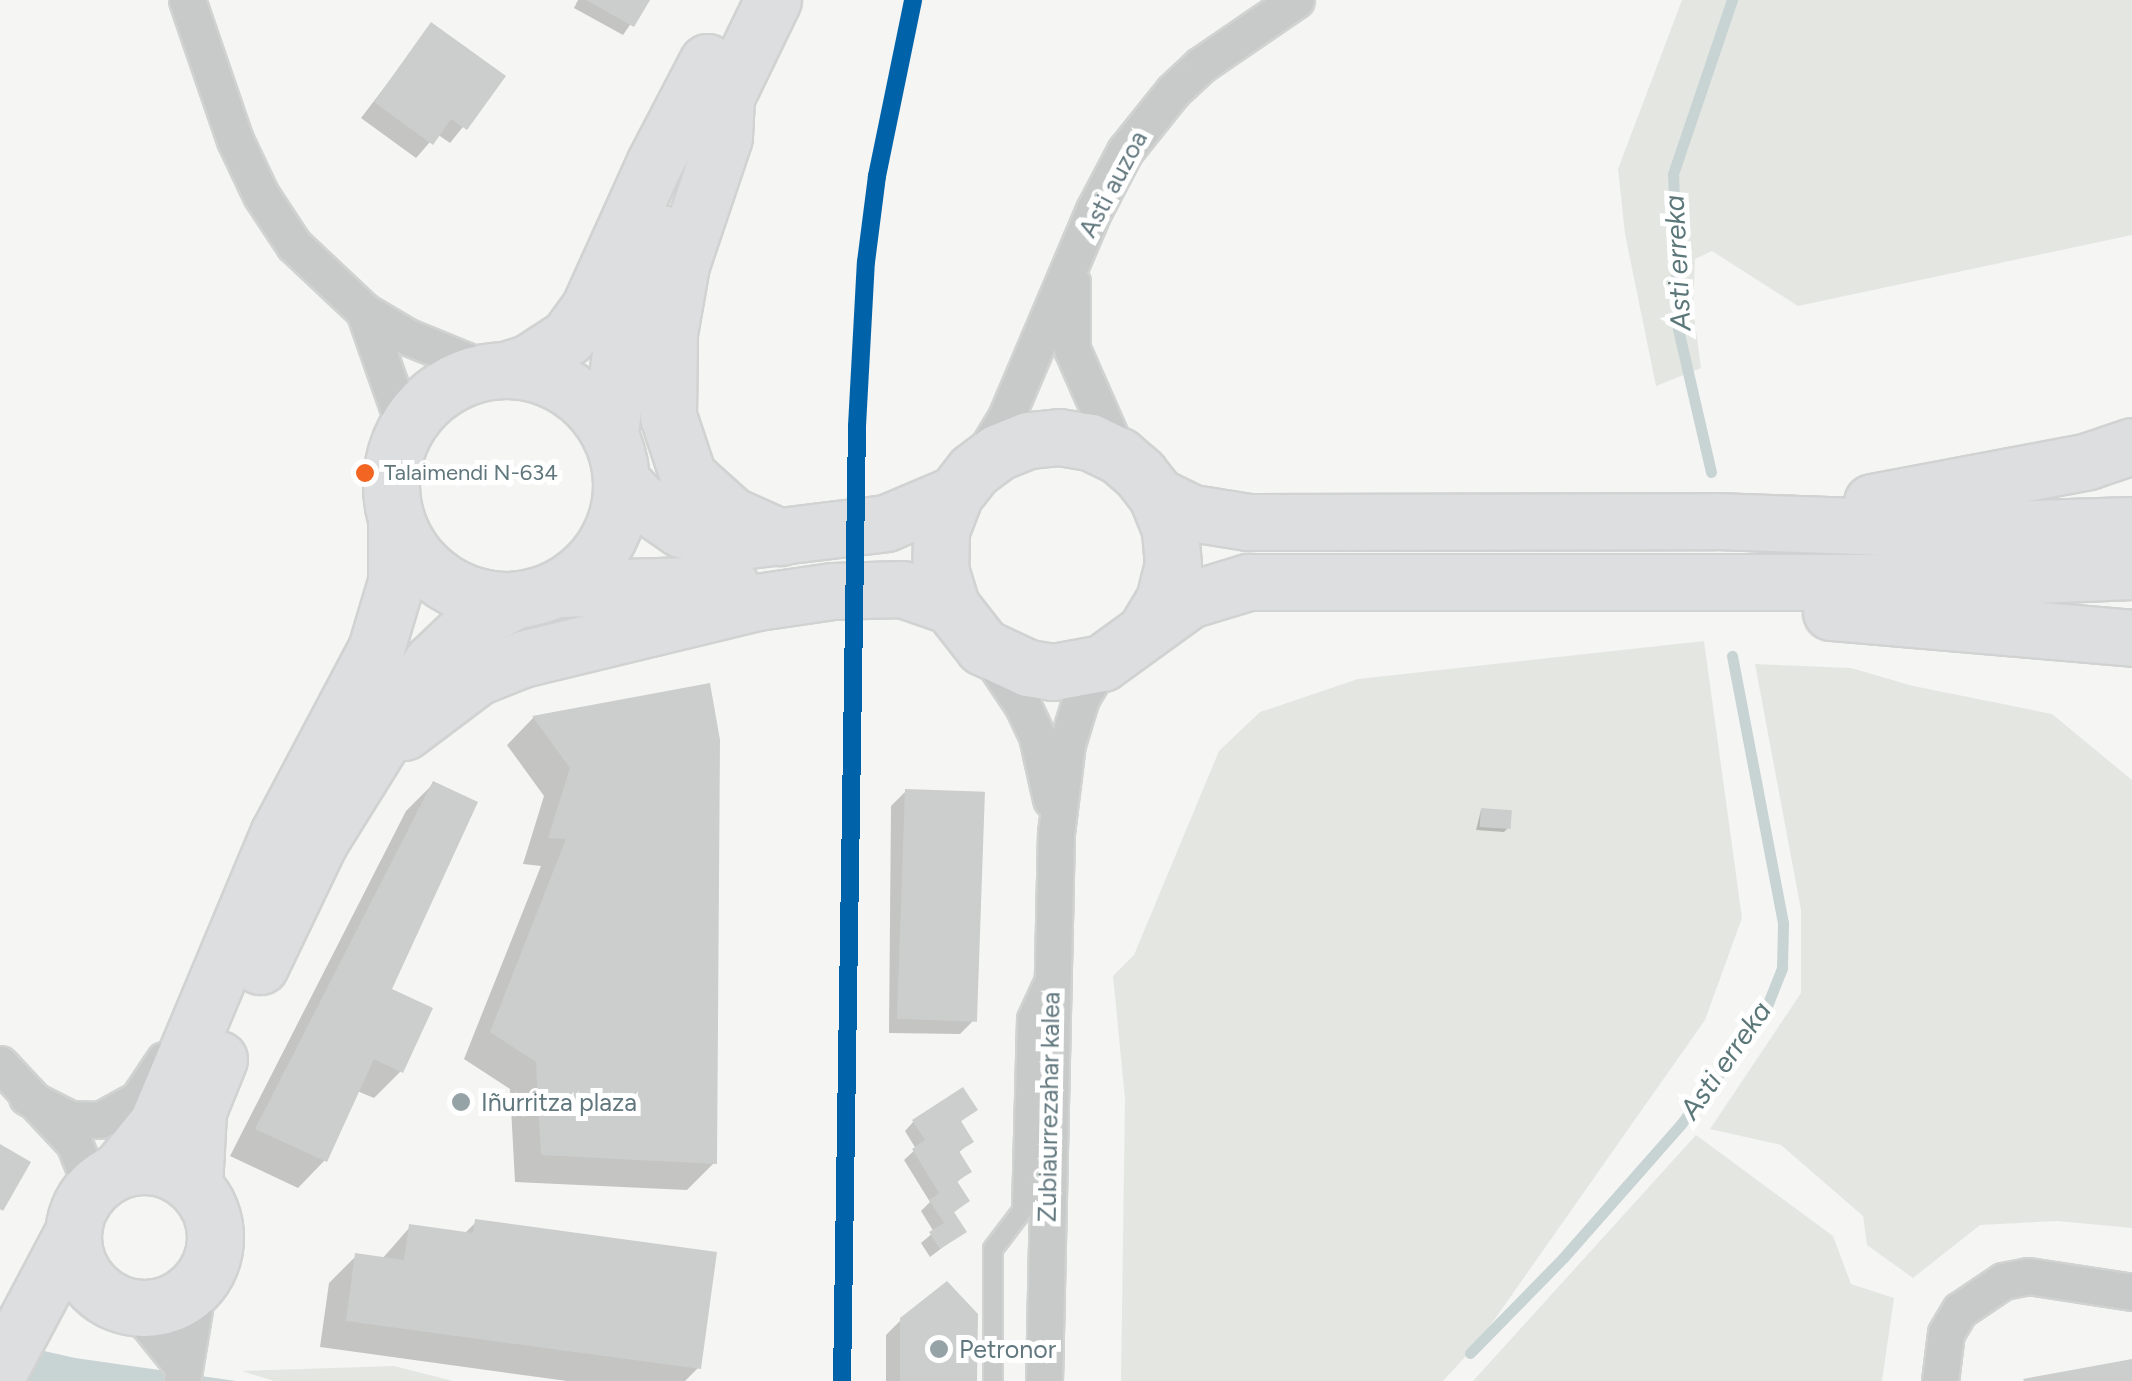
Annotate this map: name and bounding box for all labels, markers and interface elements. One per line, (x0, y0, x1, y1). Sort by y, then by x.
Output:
street label: Asti auzoa (1072, 126, 1154, 242)
water label: Asti erreka (1657, 194, 1697, 332)
place label: Talaimendi N-634 (384, 460, 558, 486)
marker: Talaimendi N-634 (355, 463, 375, 483)
street label: Zubiaurrezahar kalea (1032, 991, 1066, 1223)
water label: Asti erreka (1672, 995, 1778, 1125)
place label: Iñurritza plaza (481, 1087, 637, 1117)
marker: Iñurritza plaza (450, 1091, 472, 1113)
place label: Petronor (959, 1334, 1056, 1364)
marker: Petronor (928, 1338, 950, 1360)

